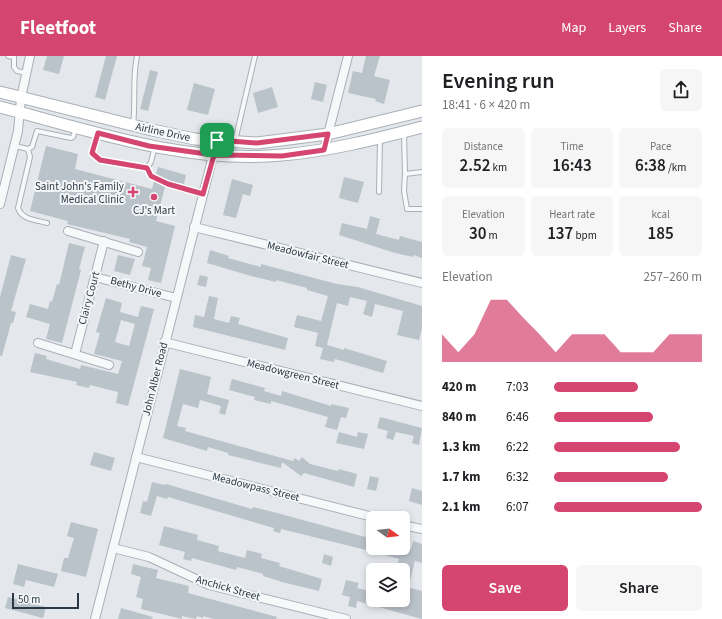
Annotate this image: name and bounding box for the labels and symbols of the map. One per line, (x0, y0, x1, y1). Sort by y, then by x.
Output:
street label: Airline Drive (134, 119, 192, 145)
pin (200, 123, 234, 157)
place label: Saint John's Family Medical Clinic (35, 179, 124, 207)
marker: Saint John's Family Medical Clinic (127, 186, 139, 198)
marker: CJ's Mart (149, 192, 159, 202)
place label: CJ's Mart (133, 203, 175, 218)
street label: Meadowfair Street (266, 238, 351, 272)
street label: Clairy Court (75, 269, 103, 326)
street label: Bethy Drive (109, 273, 164, 301)
street label: John Alber Road (139, 341, 171, 417)
street label: Meadowgreen Street (245, 355, 341, 393)
street label: Meadowpass Street (211, 469, 301, 505)
north arrow (366, 511, 410, 555)
street label: Anchick Street (194, 572, 262, 604)
scale bar (12, 591, 79, 610)

